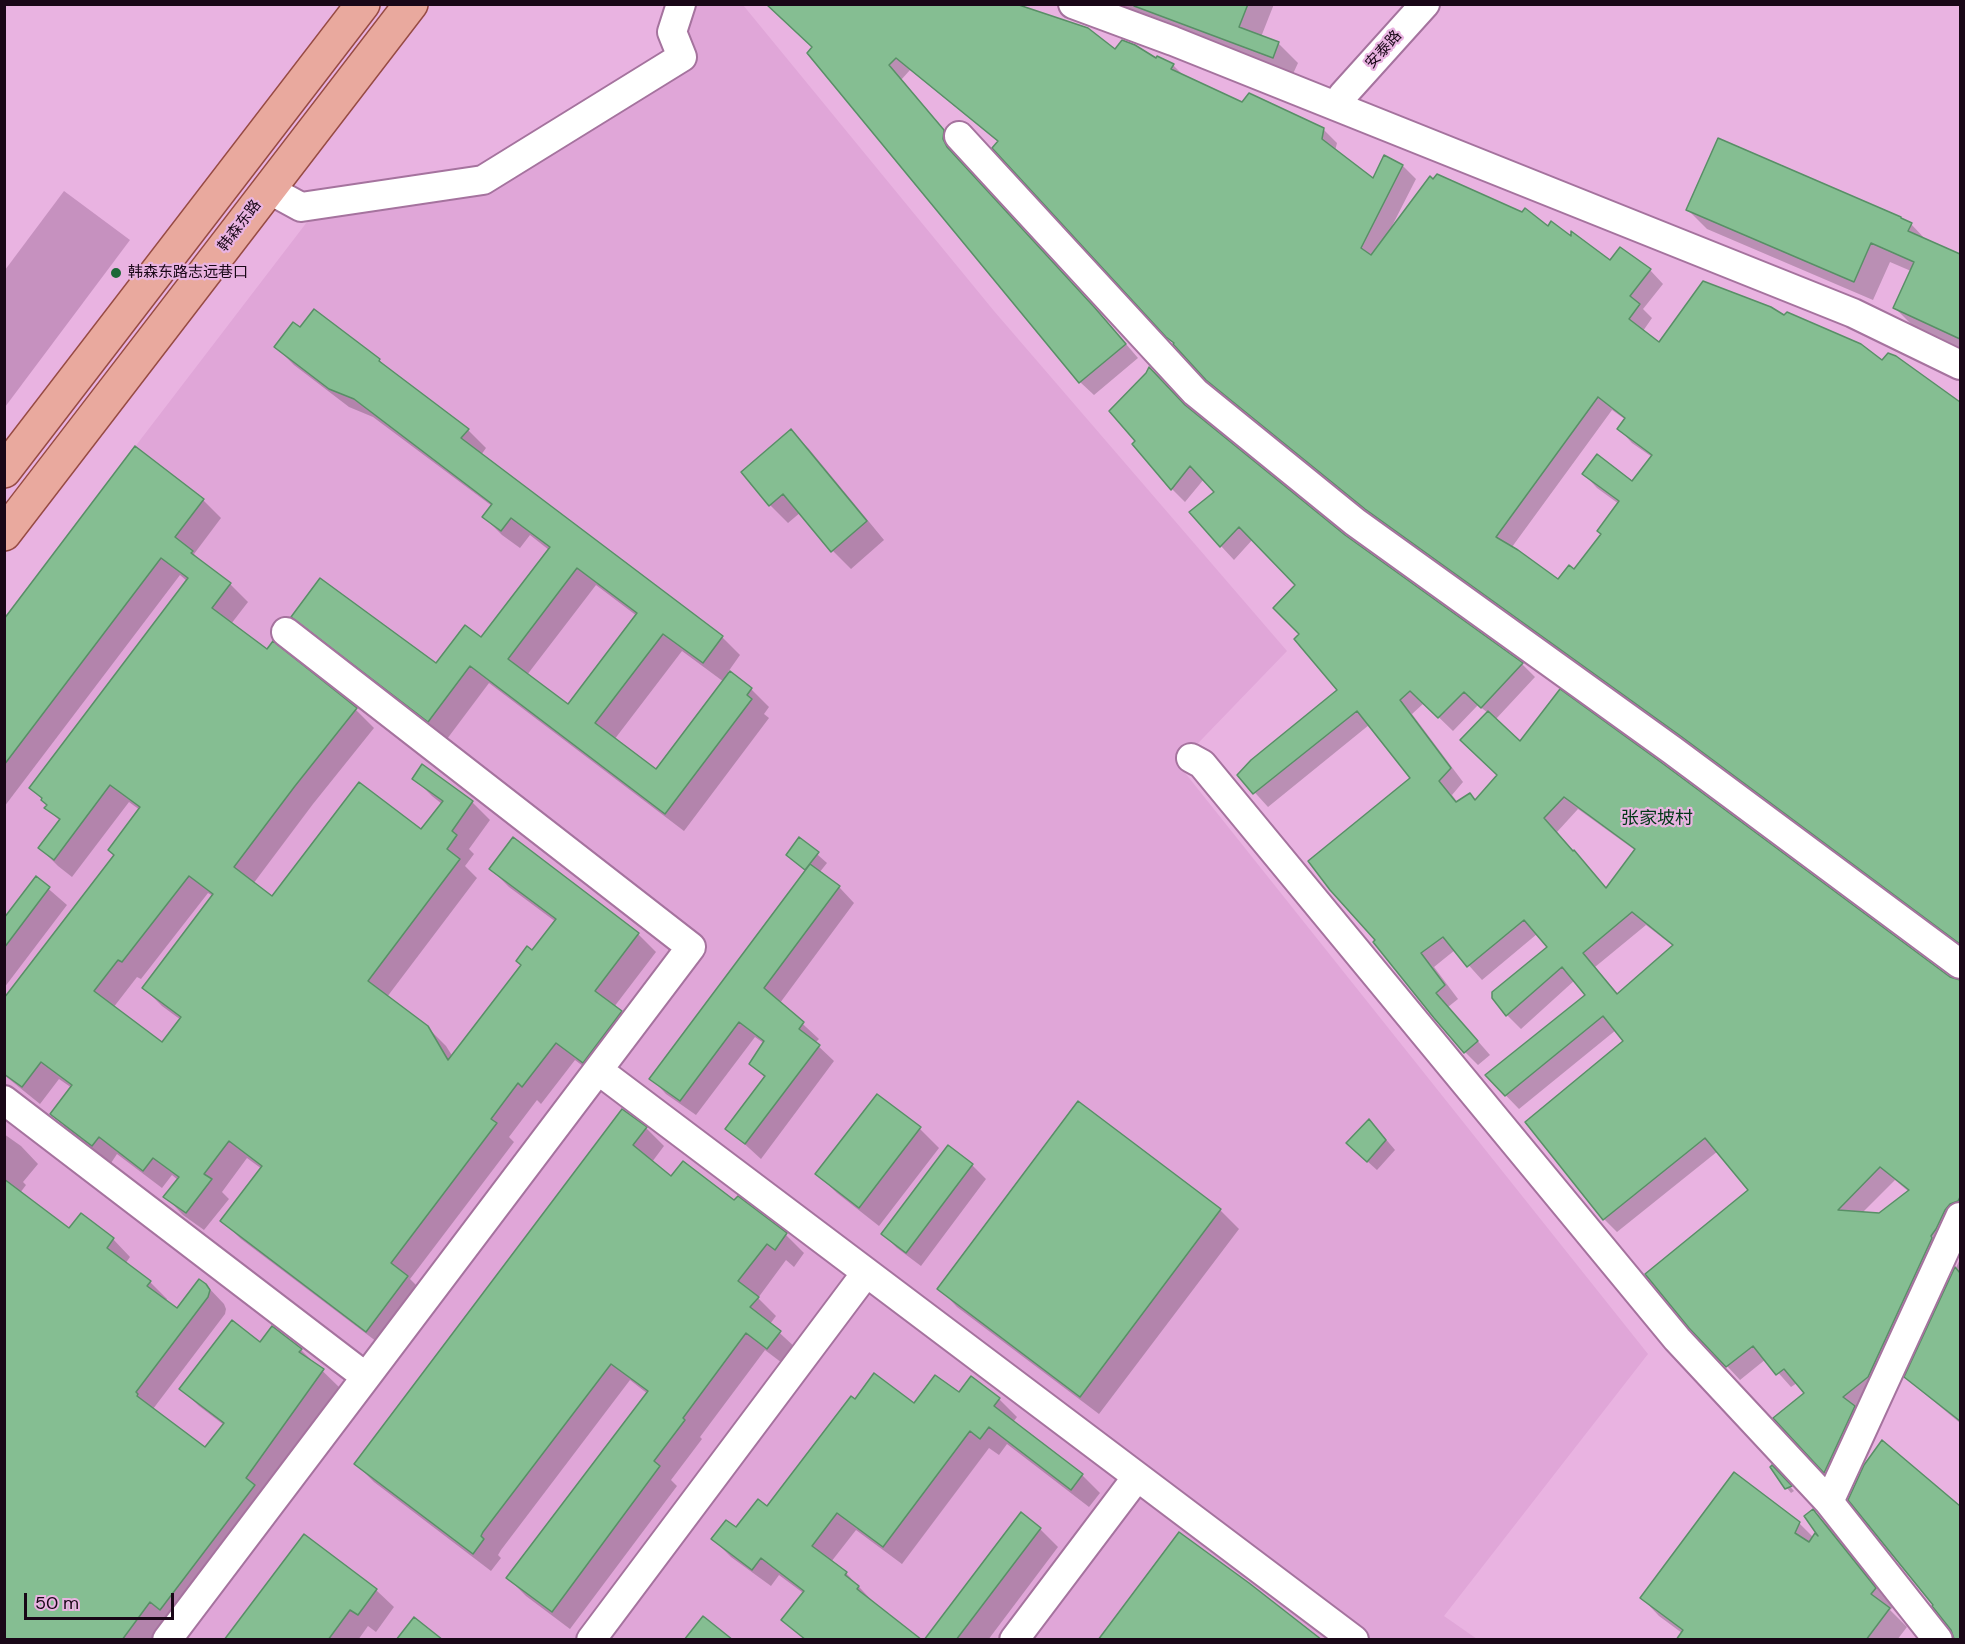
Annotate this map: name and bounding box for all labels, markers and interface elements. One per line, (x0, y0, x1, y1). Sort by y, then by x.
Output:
street label: 安泰路 (1362, 27, 1406, 73)
street label: 韩森东路 (215, 197, 265, 255)
place label: 韩森东路志远巷口 (128, 264, 248, 282)
marker: 韩森东路志远巷口 (109, 266, 123, 280)
district label: 张家坡村 (1621, 808, 1693, 830)
scale bar (27, 1581, 177, 1619)
text: 50 m (35, 1591, 79, 1615)

